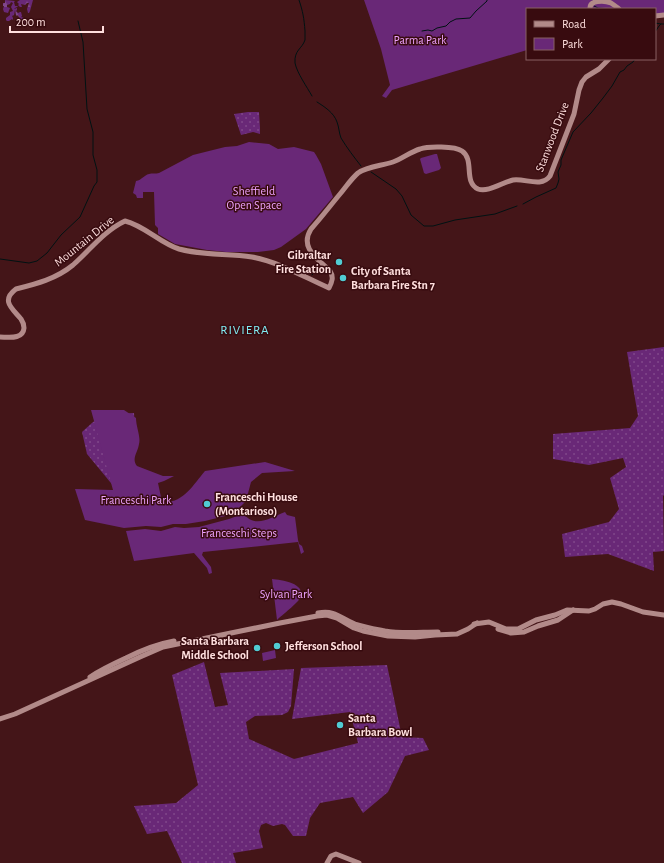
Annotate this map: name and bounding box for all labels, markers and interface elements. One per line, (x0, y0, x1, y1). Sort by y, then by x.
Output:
scale bar (10, 8, 103, 34)
legend (526, 8, 656, 60)
text: 200 m (16, 16, 46, 28)
text: Road (562, 18, 586, 30)
park label: Parma Park (393, 34, 447, 46)
text: Park (562, 38, 583, 50)
street label: Stanwood Drive (533, 100, 571, 174)
park label: Sheffield Open Space (227, 185, 281, 211)
street label: Mountain Drive (52, 213, 116, 269)
place label: Gibraltar Fire Station (276, 249, 332, 275)
marker: Gibraltar Fire Station (334, 257, 344, 267)
place label: City of Santa Barbara Fire Stn 7 (351, 265, 435, 291)
marker: City of Santa Barbara Fire Stn 7 (338, 273, 348, 283)
district label: RIVIERA (220, 324, 270, 337)
place label: Franceschi House (Montarioso) (215, 491, 298, 518)
park label: Franceschi Park (100, 494, 172, 506)
marker: Franceschi House (Montarioso) (202, 499, 212, 509)
park label: Franceschi Steps (201, 527, 277, 539)
park label: Sylvan Park (260, 588, 313, 601)
place label: Santa Barbara Middle School (181, 635, 249, 661)
place label: Jefferson School (285, 640, 362, 652)
marker: Jefferson School (272, 641, 282, 651)
marker: Santa Barbara Middle School (252, 643, 262, 653)
place label: Santa Barbara Bowl (348, 712, 413, 738)
marker: Santa Barbara Bowl (335, 720, 345, 730)

